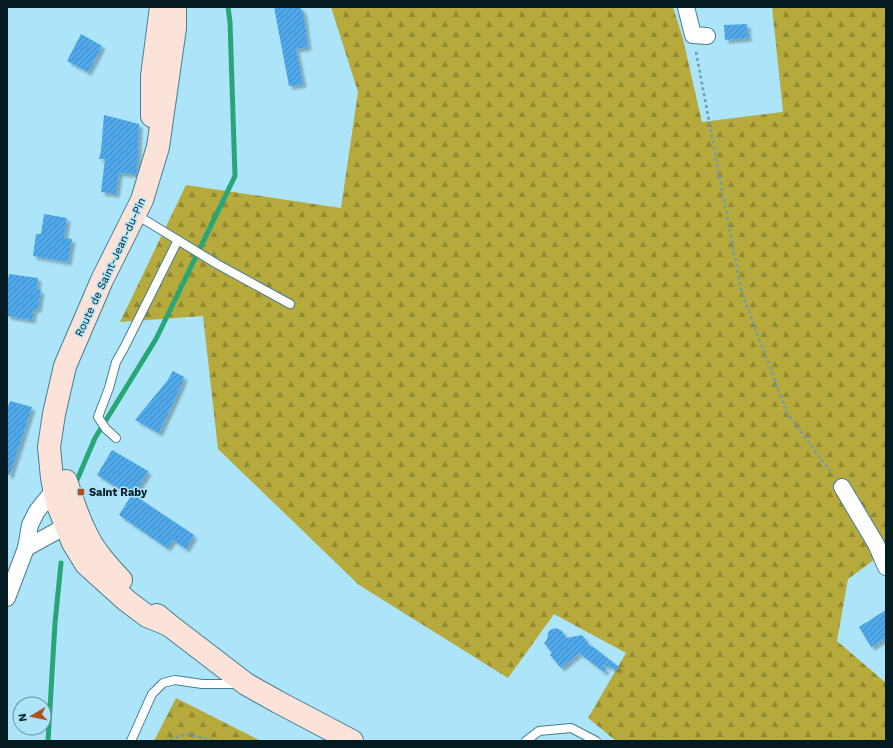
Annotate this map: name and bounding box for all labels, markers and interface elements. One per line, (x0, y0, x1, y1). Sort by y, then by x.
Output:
street label: Route de Saint-Jean-du-Pin (72, 196, 148, 339)
place label: Saint Raby (89, 486, 148, 499)
marker: Saint Raby (76, 487, 86, 497)
north arrow (12, 696, 52, 736)
text: N (16, 712, 30, 723)

